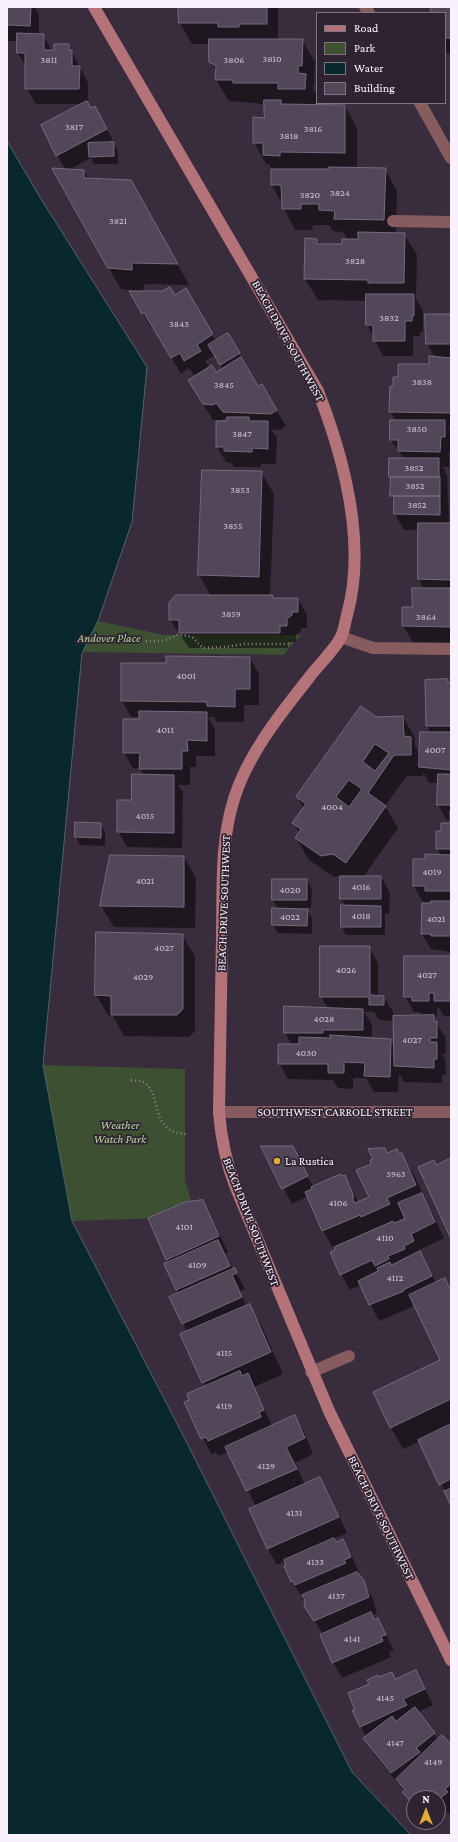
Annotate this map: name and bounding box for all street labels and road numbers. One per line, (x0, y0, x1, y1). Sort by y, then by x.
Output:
street label: BEACH DRIVE SOUTHWEST (249, 278, 327, 404)
street label: BEACH DRIVE SOUTHWEST (214, 835, 234, 971)
street label: SOUTHWEST CARROLL STREET (257, 1105, 413, 1119)
street label: BEACH DRIVE SOUTHWEST (220, 1156, 282, 1288)
street label: BEACH DRIVE SOUTHWEST (345, 1454, 417, 1582)

